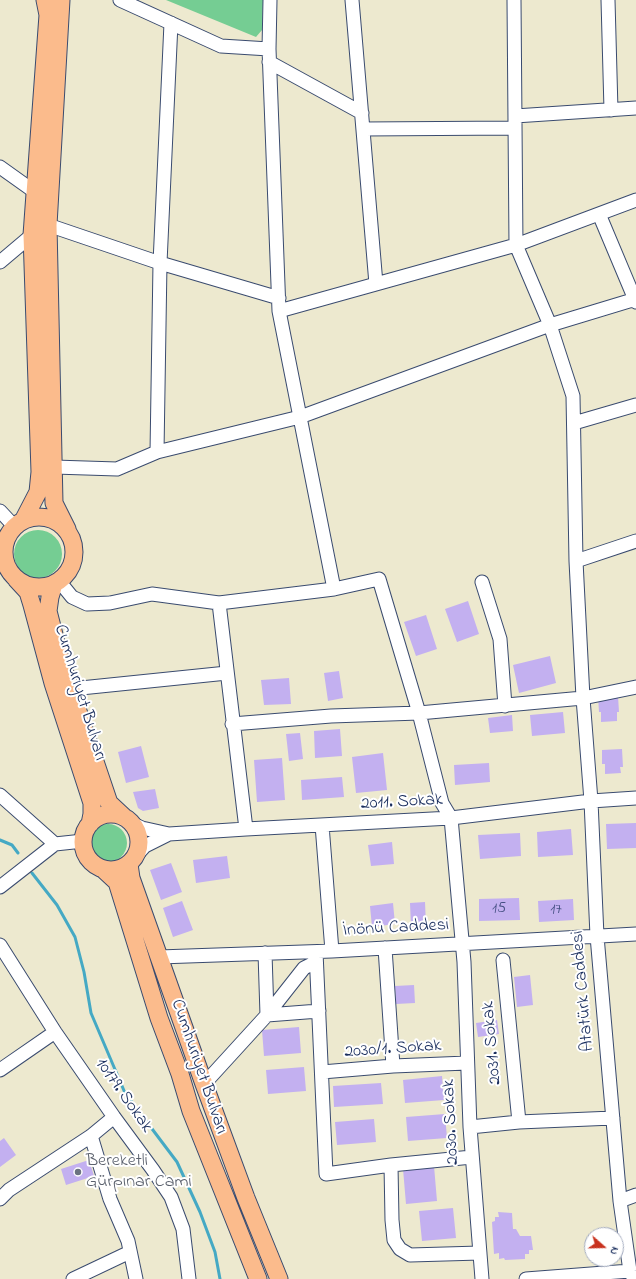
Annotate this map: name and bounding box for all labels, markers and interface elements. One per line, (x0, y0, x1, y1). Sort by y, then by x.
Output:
street label: Cumhuriyet Bulvarı (48, 622, 110, 764)
street label: 2011. Sokak (360, 790, 444, 816)
house number: 15 (492, 899, 506, 919)
house number: 17 (550, 900, 562, 920)
street label: İnönü Caddesi (342, 915, 450, 943)
street label: Atatürk Caddesi (568, 930, 600, 1052)
street label: Cumhuriyet Bulvarı (165, 997, 231, 1137)
street label: 2031. Sokak (479, 1000, 507, 1086)
street label: 2030/1. Sokak (344, 1036, 442, 1064)
street label: 10179. Sokak (89, 1055, 157, 1137)
street label: 2030. Sokak (439, 1079, 465, 1165)
place label: Bereketli Gürpınar Cami (86, 1151, 192, 1194)
marker: Bereketli Gürpınar Cami (73, 1167, 83, 1177)
north arrow (584, 1227, 624, 1267)
text: N (606, 1245, 623, 1257)

